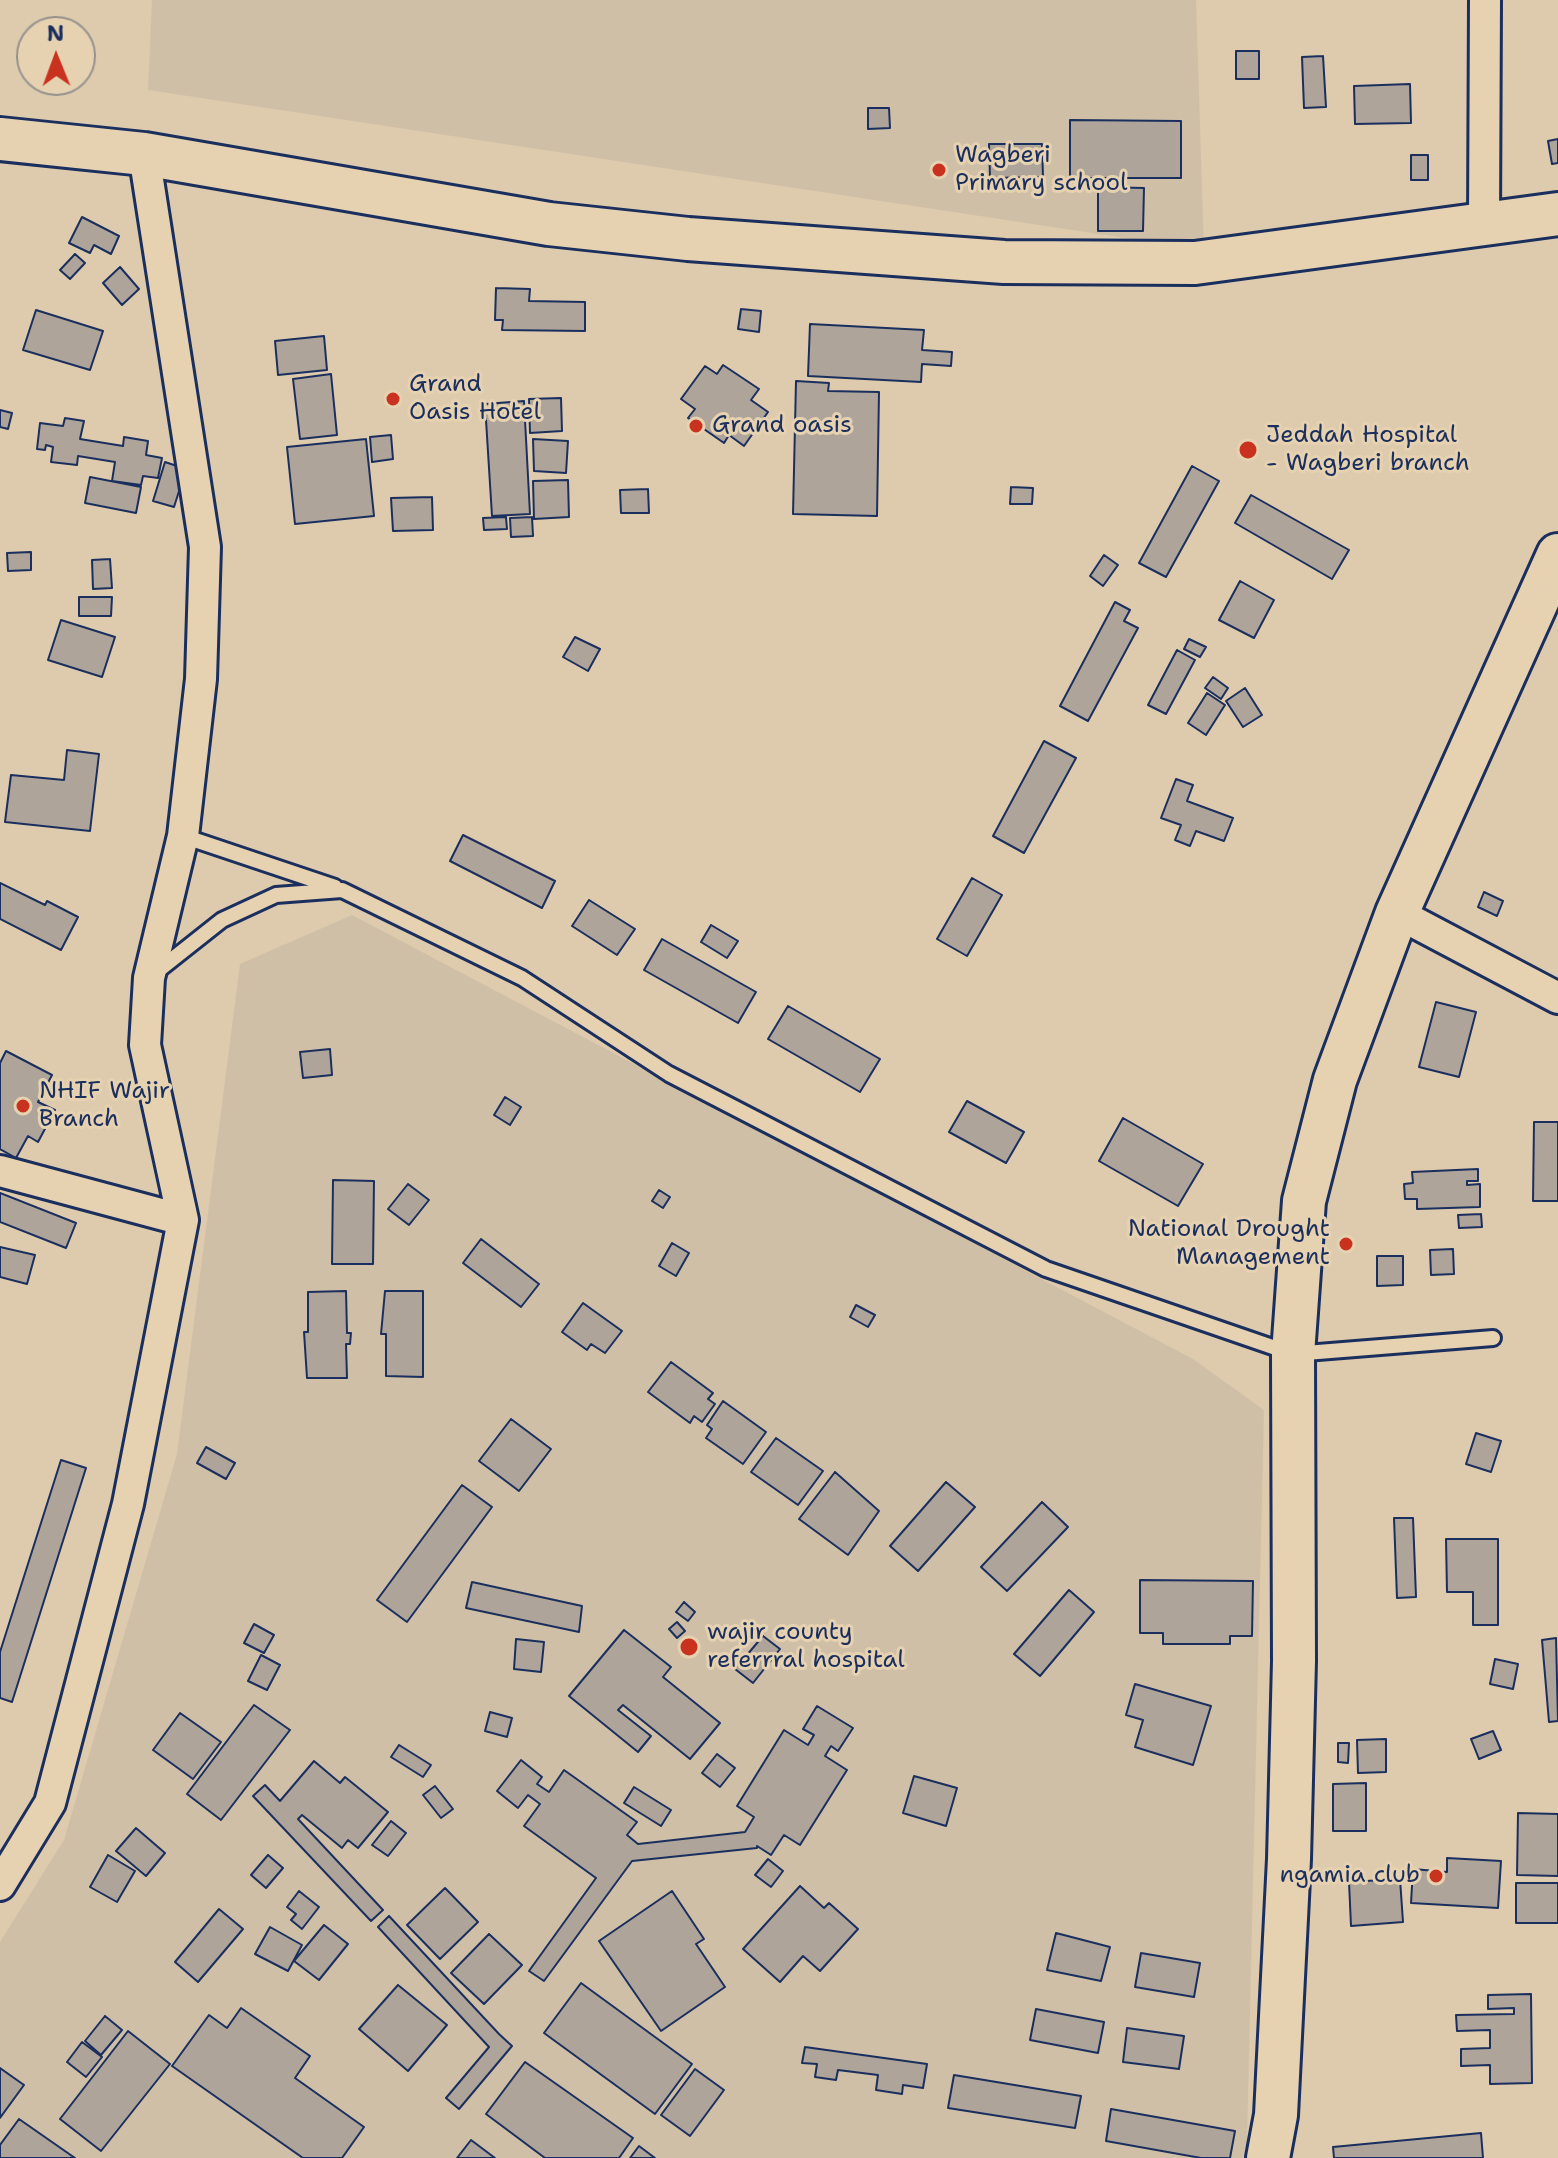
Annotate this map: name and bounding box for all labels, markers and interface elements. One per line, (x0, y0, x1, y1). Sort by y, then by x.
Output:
north arrow (16, 16, 96, 96)
text: N (47, 19, 65, 48)
place label: Wagberi Primary school (955, 142, 1127, 198)
marker: Wagberi Primary school (930, 161, 948, 179)
place label: Grand Oasis Hotel (409, 371, 541, 427)
marker: Grand Oasis Hotel (384, 390, 402, 408)
place label: Grand oasis (712, 412, 852, 440)
marker: Grand oasis (687, 417, 705, 435)
place label: Jeddah Hospital - Wagberi branch (1266, 422, 1470, 478)
marker: Jeddah Hospital - Wagberi branch (1237, 439, 1259, 461)
place label: NHIF Wajir Branch (39, 1078, 170, 1134)
marker: NHIF Wajir Branch (14, 1097, 32, 1115)
place label: National Drought Management (1128, 1216, 1330, 1272)
marker: National Drought Management (1337, 1235, 1355, 1253)
place label: wajir county referrral hospital (707, 1619, 905, 1675)
marker: wajir county referrral hospital (678, 1636, 700, 1658)
place label: ngamia club (1280, 1862, 1420, 1890)
marker: ngamia club (1427, 1867, 1445, 1885)

